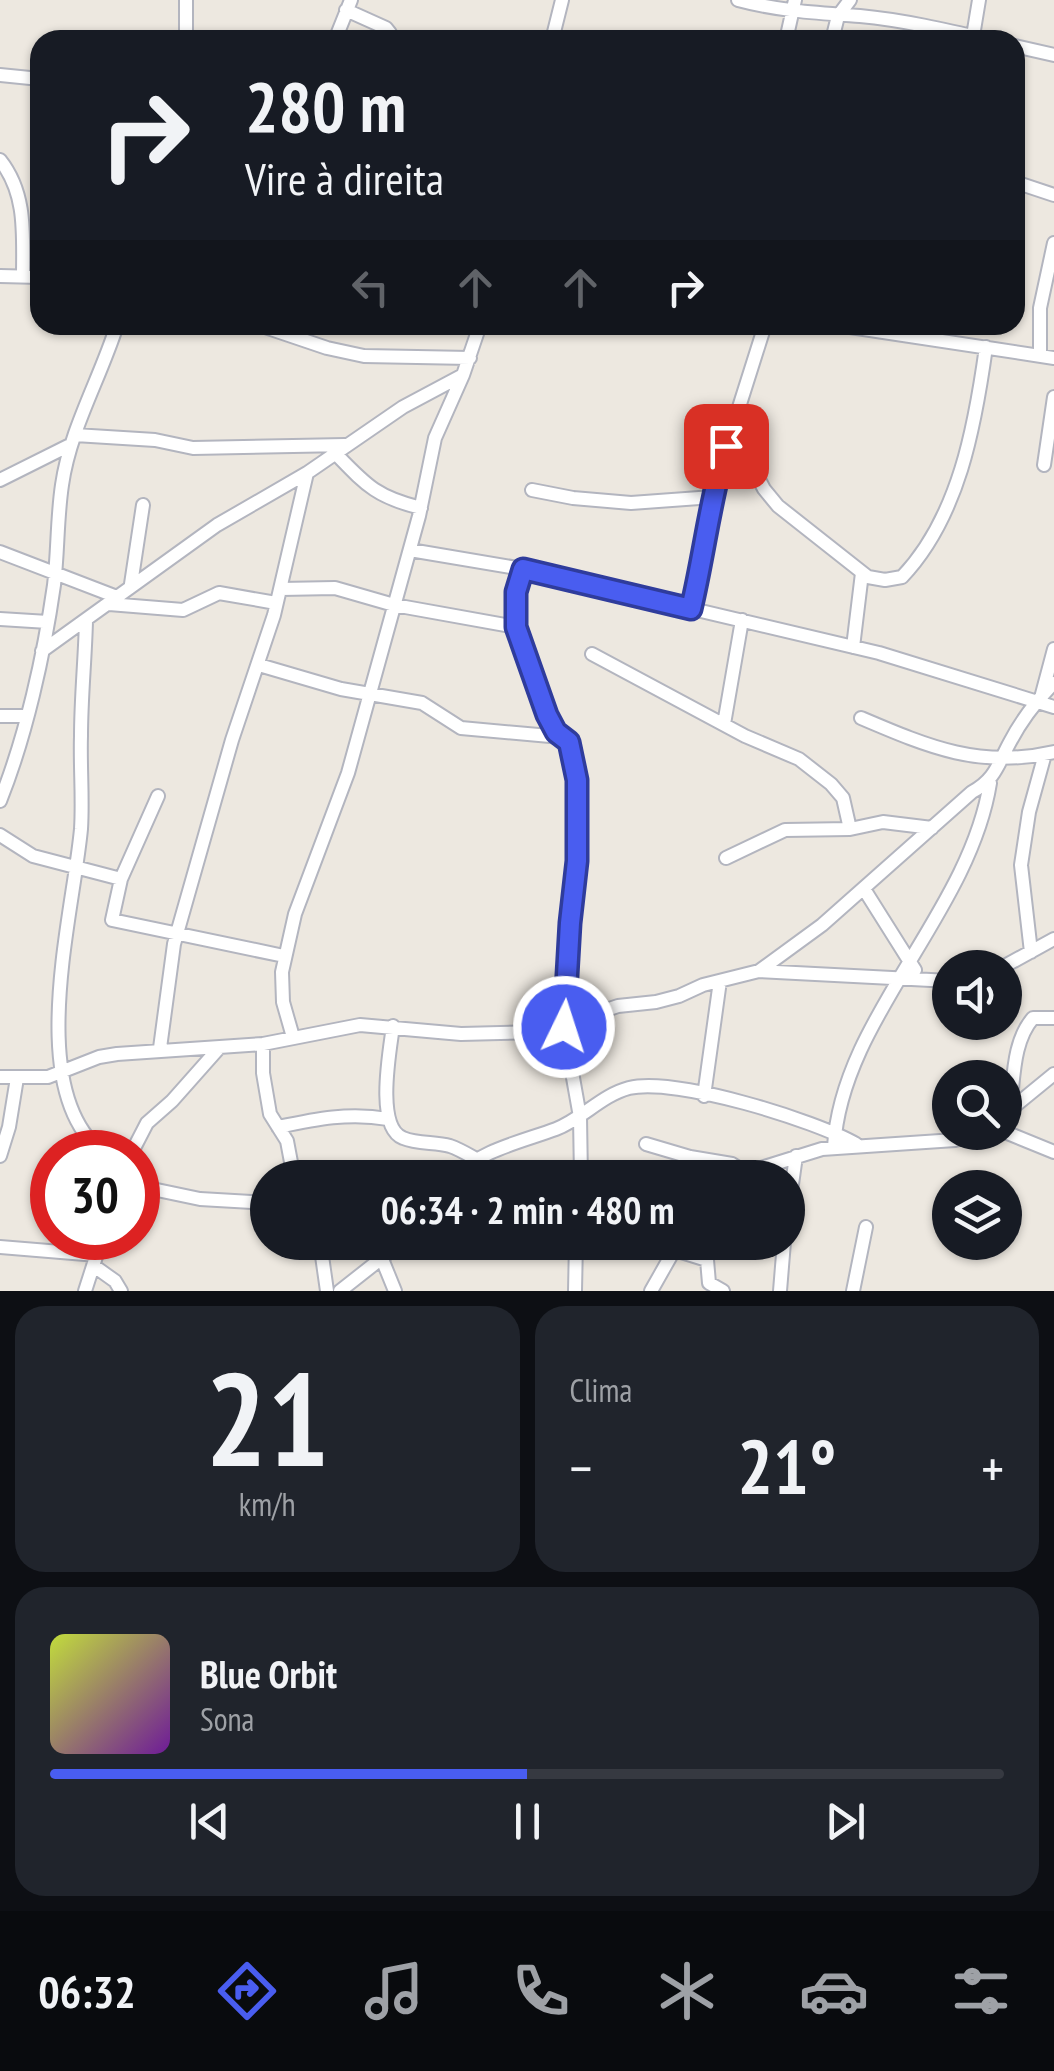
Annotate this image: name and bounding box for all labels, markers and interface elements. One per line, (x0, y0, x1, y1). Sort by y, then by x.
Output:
text: 280 m (245, 61, 406, 151)
icon: right (80, 70, 210, 200)
text: Vire à direita (245, 149, 444, 207)
icon: left (343, 260, 398, 315)
icon: ahead (448, 260, 503, 315)
icon: ahead (553, 260, 608, 315)
icon: right (658, 260, 713, 315)
pin (684, 404, 769, 489)
icon: arrive (699, 419, 754, 474)
map controls (932, 950, 1022, 1260)
button: sound (932, 950, 1022, 1040)
position arrow (512, 975, 616, 1079)
button: search (932, 1060, 1022, 1150)
speed limit sign: 30 (30, 1130, 160, 1260)
button: layers (932, 1170, 1022, 1260)
text: 06:34 · 2 min · 480 m (381, 1185, 674, 1234)
text: 21 (205, 1334, 329, 1502)
text: Clima (570, 1369, 632, 1411)
text: 21° (737, 1418, 836, 1515)
text: − (570, 1432, 592, 1503)
text: + (981, 1432, 1004, 1503)
text: km/h (239, 1483, 296, 1525)
text: Blue Orbit (200, 1649, 337, 1698)
text: Sona (200, 1698, 254, 1740)
icon: previous (182, 1794, 237, 1849)
icon: pause (500, 1794, 555, 1849)
icon: next (818, 1794, 873, 1849)
icon: directions (212, 1956, 282, 2026)
icon: music (359, 1956, 429, 2026)
icon: phone (506, 1956, 576, 2026)
icon: climate (652, 1956, 722, 2026)
icon: car (799, 1956, 869, 2026)
icon: filters (946, 1956, 1016, 2026)
text: 06:32 (38, 1962, 136, 2020)

